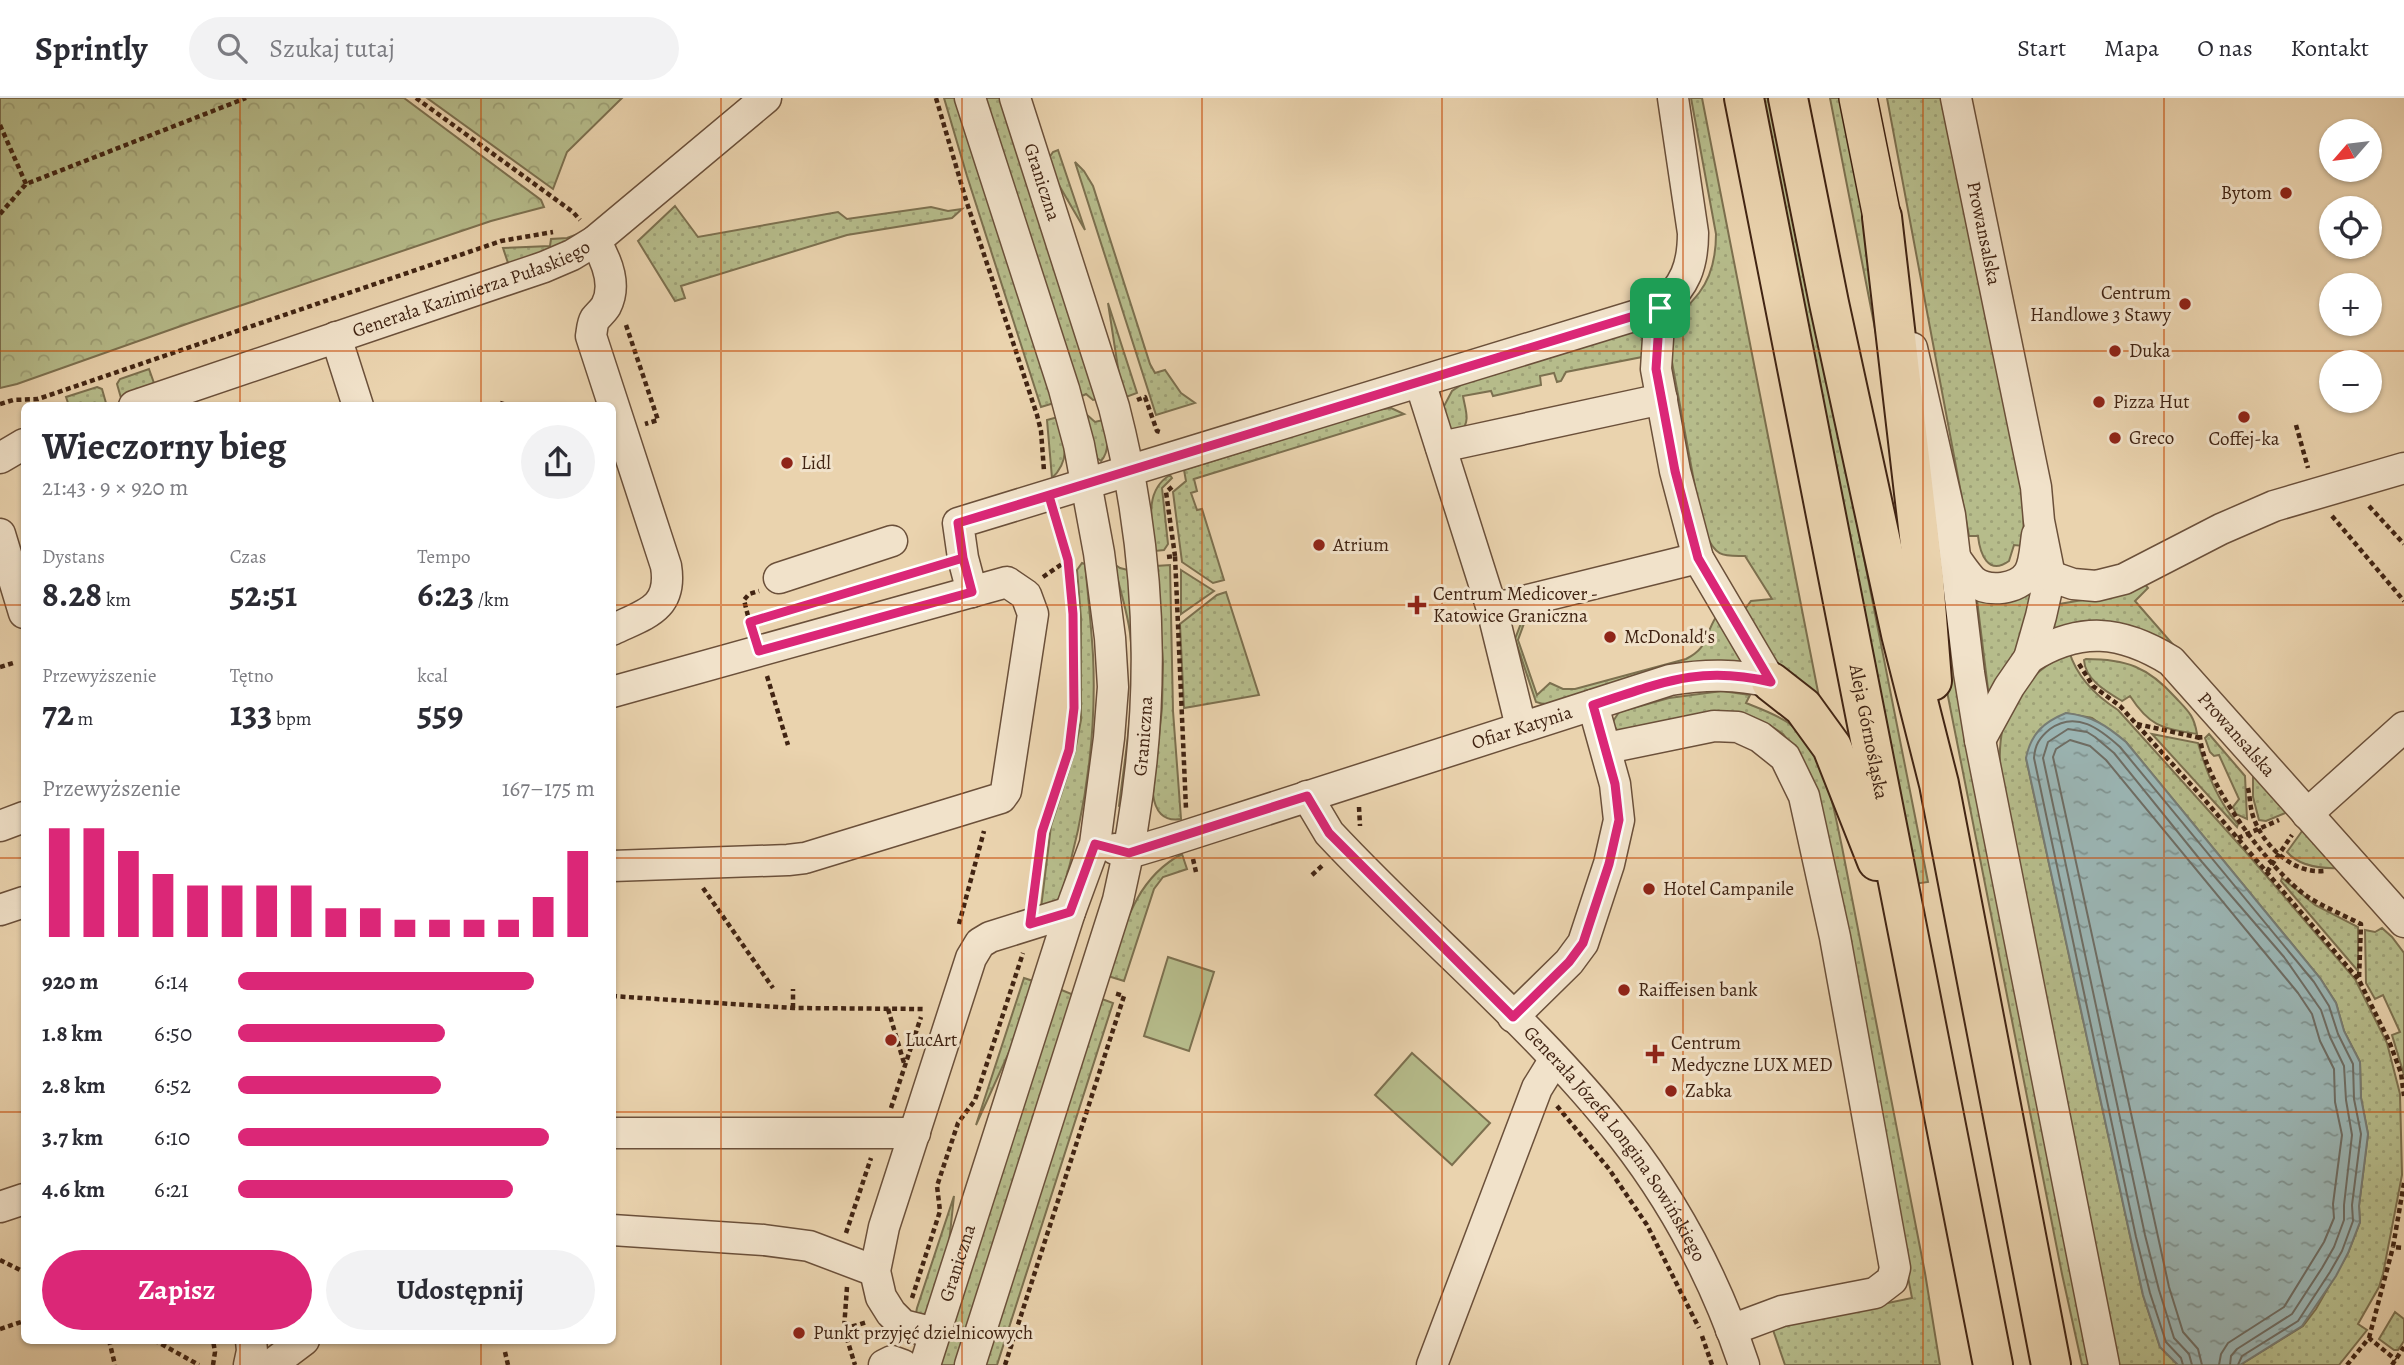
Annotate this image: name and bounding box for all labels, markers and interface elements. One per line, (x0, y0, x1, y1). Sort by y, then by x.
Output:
search box (189, 17, 679, 80)
text: Sprintly (35, 26, 147, 71)
icon: search (213, 29, 251, 67)
text: Szukaj tutaj (269, 31, 395, 66)
text: Start (2017, 32, 2066, 64)
text: Mapa (2104, 32, 2159, 64)
text: O nas (2197, 32, 2253, 64)
text: Kontakt (2291, 32, 2369, 64)
north arrow (2319, 119, 2382, 182)
map controls (2319, 119, 2382, 413)
street label: Graniczna (1017, 140, 1067, 224)
street label: Prowansalska (1960, 179, 2007, 288)
place label: Bytom (2221, 180, 2272, 206)
marker: Bytom (2278, 185, 2294, 201)
button: locate (2319, 196, 2382, 259)
street label: Generała Kazimierza Pułaskiego (349, 234, 595, 344)
button: + (2319, 273, 2382, 336)
pin (1630, 278, 1690, 338)
place label: Centrum Handlowe 3 Stawy (2030, 280, 2172, 328)
icon: arrive (1641, 289, 1679, 327)
marker: Centrum Handlowe 3 Stawy (2177, 296, 2193, 312)
place label: Duka (2129, 338, 2171, 364)
marker: Duka (2107, 343, 2123, 359)
button: − (2319, 350, 2382, 413)
place label: Pizza Hut (2113, 389, 2190, 415)
marker: Pizza Hut (2091, 394, 2107, 410)
marker: Coffej-ka (2236, 409, 2252, 425)
text: Wieczorny bieg (42, 420, 287, 472)
button: share (521, 425, 595, 499)
place label: Greco (2129, 425, 2174, 451)
place label: Coffej-ka (2208, 426, 2280, 452)
marker: Greco (2107, 430, 2123, 446)
place label: Lidl (801, 450, 831, 476)
marker: Lidl (779, 455, 795, 471)
text: 21:43 · 9 × 920 m (42, 472, 188, 503)
place label: Atrium (1332, 532, 1389, 558)
marker: Atrium (1311, 537, 1327, 553)
text: Dystans (42, 544, 105, 570)
text: Czas (230, 544, 266, 570)
text: Tempo (417, 544, 470, 570)
text: 8.28 (42, 570, 102, 618)
text: 52:51 (230, 570, 297, 618)
text: 6:23 (417, 570, 474, 618)
place label: Centrum Medicover - Katowice Graniczna (1433, 581, 1598, 629)
text: km (102, 587, 131, 613)
text: /km (474, 587, 509, 613)
marker: Centrum Medicover - Katowice Graniczna (1407, 595, 1427, 615)
place label: McDonald's (1624, 624, 1715, 650)
marker: McDonald's (1602, 629, 1618, 645)
street label: Aleja Górnośląska (1842, 661, 1895, 802)
text: Przewyższenie (42, 663, 157, 689)
text: Tętno (230, 663, 274, 689)
text: kcal (417, 663, 448, 689)
street label: Prowansalska (2192, 686, 2281, 783)
text: 72 (42, 689, 74, 737)
text: 133 (230, 689, 272, 737)
text: 559 (417, 689, 463, 737)
street label: Graniczna (1127, 695, 1159, 777)
street label: Ofiar Katynia (1468, 699, 1576, 756)
text: m (74, 706, 93, 732)
text: bpm (272, 706, 312, 732)
text: Przewyższenie (42, 773, 181, 804)
text: 167–175 m (502, 773, 595, 804)
place label: Hotel Campanile (1663, 876, 1794, 902)
marker: Hotel Campanile (1641, 881, 1657, 897)
text: 920 m (42, 966, 99, 997)
text: 6:14 (154, 966, 188, 997)
place label: Raiffeisen bank (1638, 977, 1758, 1003)
marker: Raiffeisen bank (1616, 982, 1632, 998)
text: 1.8 km (42, 1018, 103, 1049)
text: 6:50 (154, 1018, 192, 1049)
street label: Generała Józefa Longina Sowińskiego (1518, 1020, 1712, 1266)
place label: LucArt (905, 1027, 957, 1053)
place label: Centrum Medyczne LUX MED (1671, 1030, 1833, 1078)
marker: LucArt (883, 1032, 899, 1048)
marker: Centrum Medyczne LUX MED (1645, 1044, 1665, 1064)
text: 2.8 km (42, 1070, 106, 1101)
text: 6:52 (154, 1070, 191, 1101)
place label: Zabka (1685, 1078, 1732, 1104)
marker: Zabka (1663, 1083, 1679, 1099)
text: 3.7 km (42, 1122, 103, 1153)
text: 6:10 (154, 1122, 190, 1153)
text: 4.6 km (42, 1174, 105, 1205)
text: 6:21 (154, 1174, 189, 1205)
street label: Graniczna (933, 1221, 982, 1305)
button: Zapisz (42, 1250, 312, 1330)
button: Udostępnij (326, 1250, 595, 1330)
place label: Punkt przyjęć dzielnicowych (813, 1320, 1033, 1346)
marker: Punkt przyjęć dzielnicowych (791, 1325, 807, 1341)

